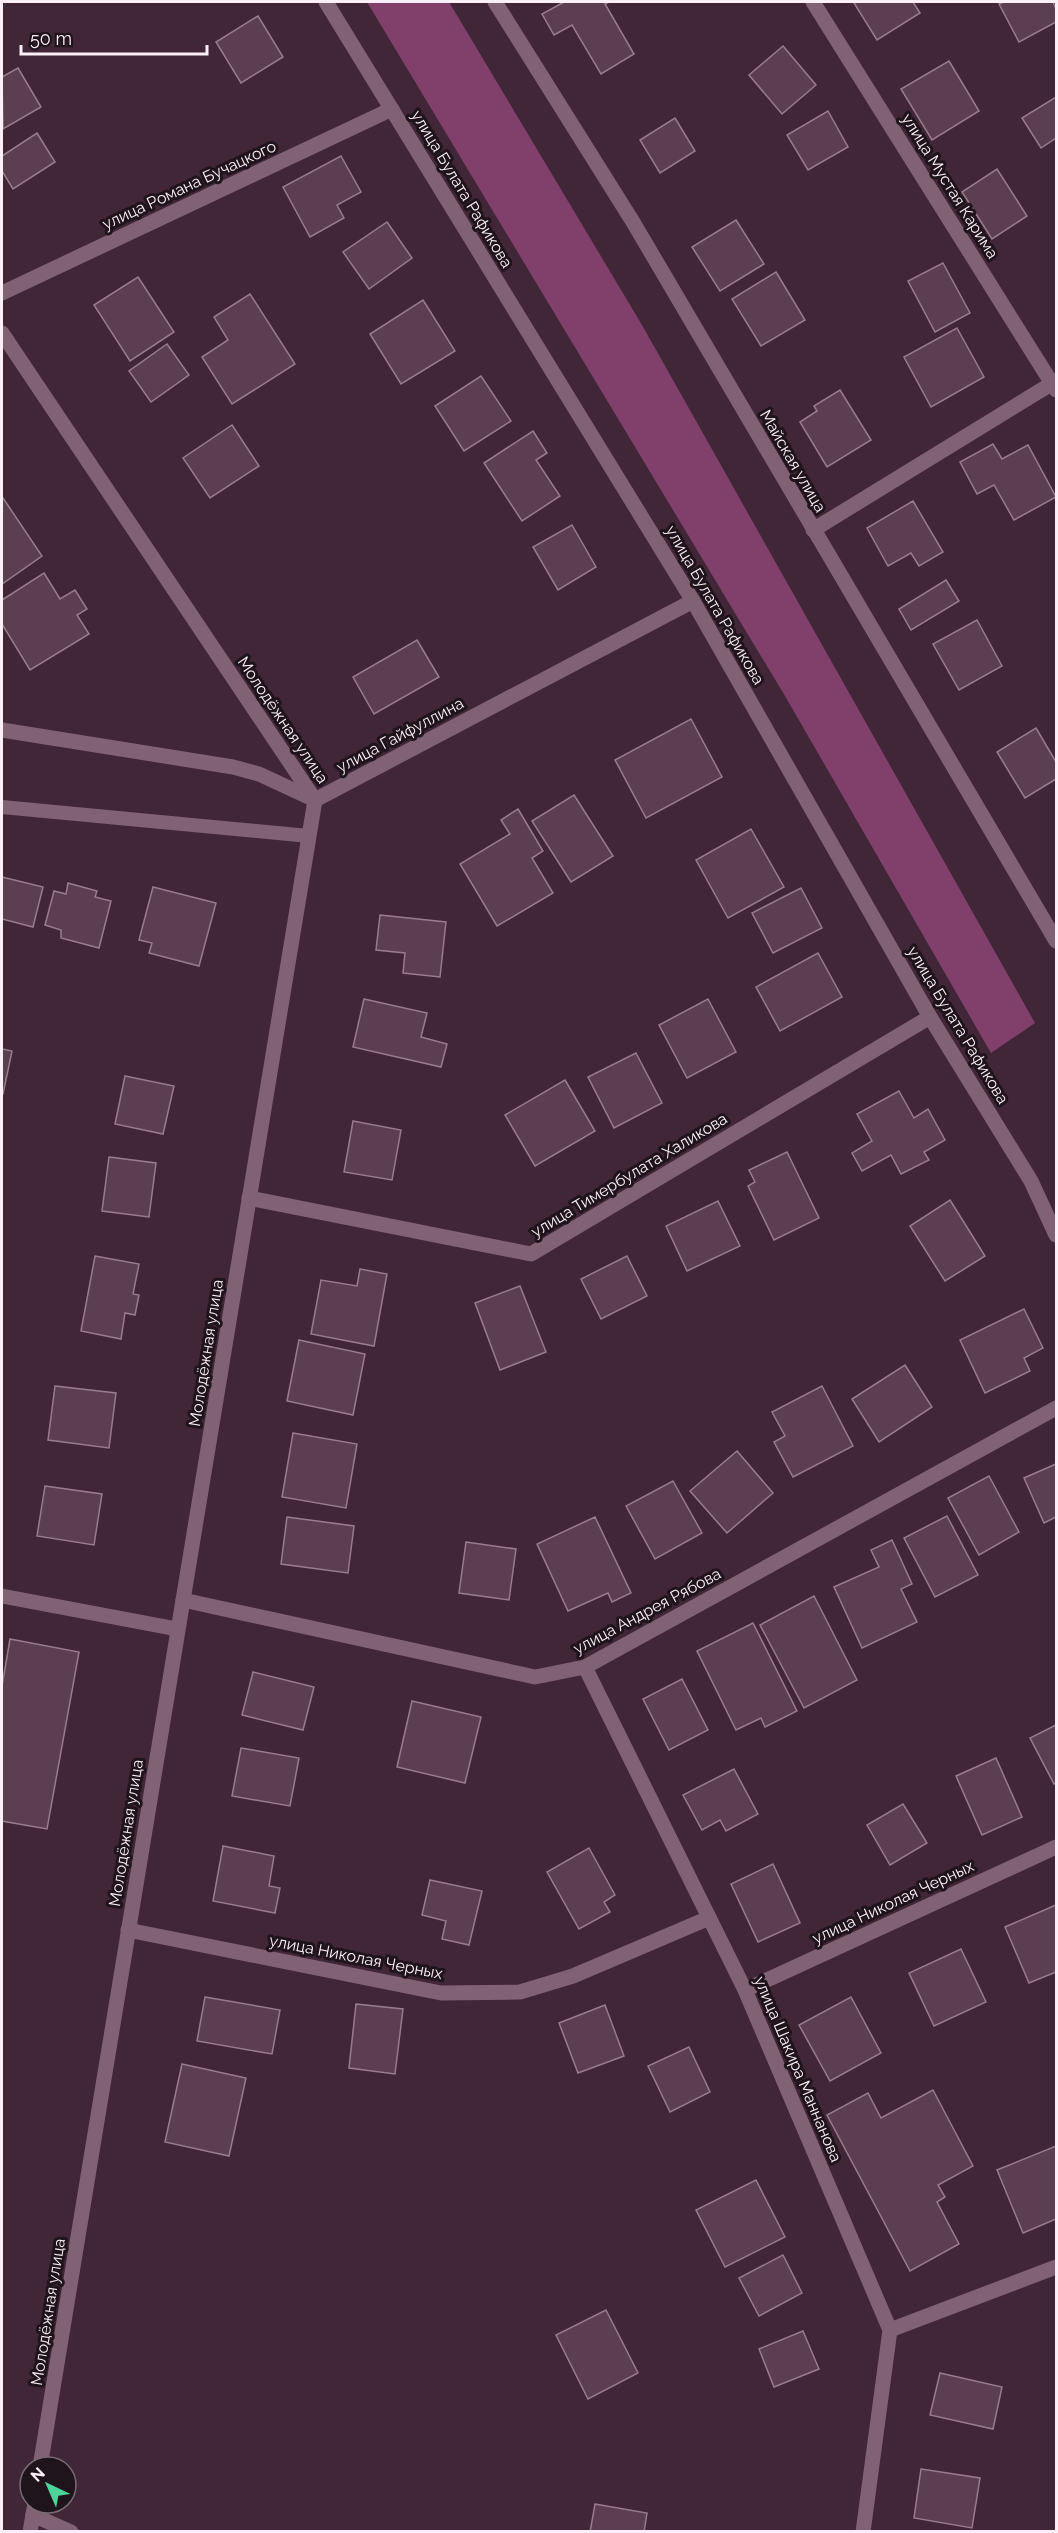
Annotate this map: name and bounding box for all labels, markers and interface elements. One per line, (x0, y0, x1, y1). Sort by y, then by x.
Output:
scale bar (21, 18, 207, 56)
text: 50 m (30, 28, 72, 49)
street label: улица Булата Рафикова (407, 107, 517, 271)
street label: улица Мустая Карима (898, 110, 1002, 262)
street label: улица Романа Бучацкого (99, 136, 279, 234)
street label: Майская улица (756, 406, 830, 516)
street label: улица Булата Рафикова (662, 522, 768, 688)
street label: Молодёжная улица (234, 653, 332, 787)
street label: улица Гайфуллина (333, 693, 467, 777)
street label: улица Булата Рафикова (903, 943, 1013, 1107)
street label: улица Тимербулата Халикова (527, 1109, 731, 1241)
street label: Молодёжная улица (185, 1278, 227, 1428)
street label: улица Андрея Рябова (570, 1564, 724, 1658)
street label: Молодёжная улица (105, 1758, 147, 1908)
street label: улица Николая Черных (809, 1856, 977, 1948)
street label: улица Николая Черных (268, 1931, 444, 1983)
street label: улица Шакира Маннанова (750, 1973, 846, 2165)
street label: Молодёжная улица (27, 2237, 69, 2387)
north arrow (18, 2455, 78, 2515)
text: N (27, 2463, 49, 2486)

